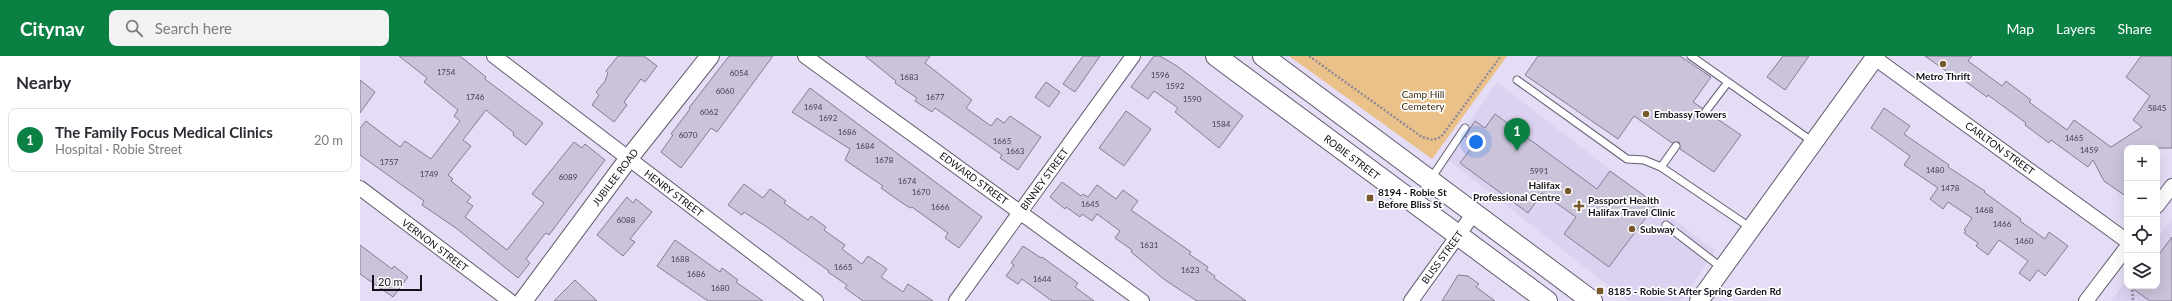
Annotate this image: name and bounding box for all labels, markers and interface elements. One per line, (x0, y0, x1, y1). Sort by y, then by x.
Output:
search box (109, 10, 389, 46)
text: Citynav (20, 17, 85, 40)
icon: search (123, 17, 145, 39)
text: Search here (155, 19, 232, 37)
text: Map (2006, 20, 2034, 37)
text: Layers (2056, 20, 2096, 37)
text: Share (2118, 20, 2152, 37)
marker: Metro Thrift (1938, 59, 1948, 69)
house number: 1754 (437, 67, 456, 77)
house number: 6054 (730, 68, 749, 78)
house number: 1596 (1151, 70, 1170, 80)
place label: Metro Thrift (1916, 70, 1971, 82)
text: Nearby (16, 72, 71, 93)
house number: 1683 (900, 72, 919, 82)
house number: 1592 (1166, 81, 1185, 91)
house number: 6060 (716, 86, 735, 96)
park label: Camp Hill Cemetery (1402, 88, 1445, 112)
house number: 1746 (466, 92, 485, 102)
house number: 1677 (926, 92, 945, 102)
house number: 1590 (1183, 94, 1202, 104)
house number: 1694 (804, 102, 823, 112)
house number: 5845 (2148, 103, 2167, 113)
house number: 6062 (700, 107, 719, 117)
place label: Embassy Towers (1654, 108, 1727, 120)
marker: Embassy Towers (1641, 109, 1651, 119)
house number: 1692 (819, 113, 838, 123)
pin: 1 (1504, 118, 1530, 151)
house number: 1584 (1212, 119, 1231, 129)
street label: CARLTON STREET (1963, 119, 2037, 177)
text: The Family Focus Medical Clinics (55, 123, 273, 141)
house number: 1686 (838, 127, 857, 137)
house number: 6070 (679, 130, 698, 140)
text: 1 (26, 132, 34, 148)
text: 20 m (314, 132, 343, 148)
street label: ROBIE STREET (1322, 132, 1382, 182)
your location (1466, 132, 1486, 152)
house number: 1465 (2065, 133, 2084, 143)
house number: 1665 (993, 136, 1012, 146)
text: Hospital · Robie Street (55, 141, 182, 157)
house number: 1684 (856, 141, 875, 151)
house number: 1459 (2080, 145, 2099, 155)
map controls (2124, 145, 2160, 289)
button: + (2124, 145, 2160, 181)
street label: JUBILEE ROAD (590, 146, 641, 208)
house number: 1663 (1006, 146, 1025, 156)
street label: BINNEY STREET (1017, 146, 1071, 212)
street label: EDWARD STREET (938, 149, 1011, 207)
house number: 1678 (875, 155, 894, 165)
house number: 1757 (380, 157, 399, 167)
house number: 1480 (1926, 165, 1945, 175)
house number: 5991 (1530, 166, 1549, 176)
street label: HENRY STREET (642, 167, 706, 219)
house number: 1749 (420, 169, 439, 179)
house number: 6089 (559, 172, 578, 182)
house number: 1674 (898, 176, 917, 186)
place label: Halifax Professional Centre (1473, 179, 1561, 203)
button: − (2124, 181, 2160, 217)
house number: 1478 (1941, 183, 1960, 193)
place label: 8194 - Robie St Before Bliss St (1378, 186, 1447, 210)
marker: Halifax Professional Centre (1563, 186, 1573, 196)
house number: 1670 (912, 187, 931, 197)
marker: 8194 - Robie St Before Bliss St (1365, 193, 1375, 203)
place label: Passport Health Halifax Travel Clinic (1588, 194, 1675, 218)
house number: 1645 (1081, 199, 1100, 209)
marker: Passport Health Halifax Travel Clinic (1573, 200, 1585, 212)
house number: 1666 (931, 202, 950, 212)
house number: 1468 (1975, 205, 1994, 215)
house number: 6088 (617, 215, 636, 225)
street label: VERNON STREET (400, 216, 471, 274)
button: locate (2124, 217, 2160, 253)
house number: 1466 (1993, 219, 2012, 229)
place label: Subway (1640, 223, 1676, 235)
marker: Subway (1627, 224, 1637, 234)
street label: BLISS STREET (1419, 228, 1465, 286)
house number: 1460 (2015, 236, 2034, 246)
house number: 1631 (1140, 240, 1159, 250)
button: layers (2124, 253, 2160, 289)
house number: 1688 (671, 254, 690, 264)
house number: 1665 (834, 262, 853, 272)
house number: 1623 (1181, 265, 1200, 275)
house number: 1686 (687, 269, 706, 279)
scale bar (372, 273, 422, 292)
house number: 1644 (1033, 274, 1052, 284)
text: 20 m (378, 275, 403, 288)
house number: 1680 (711, 283, 730, 293)
place label: 8185 - Robie St After Spring Garden Rd (1608, 285, 1782, 297)
marker: 8185 - Robie St After Spring Garden Rd (1595, 286, 1605, 296)

